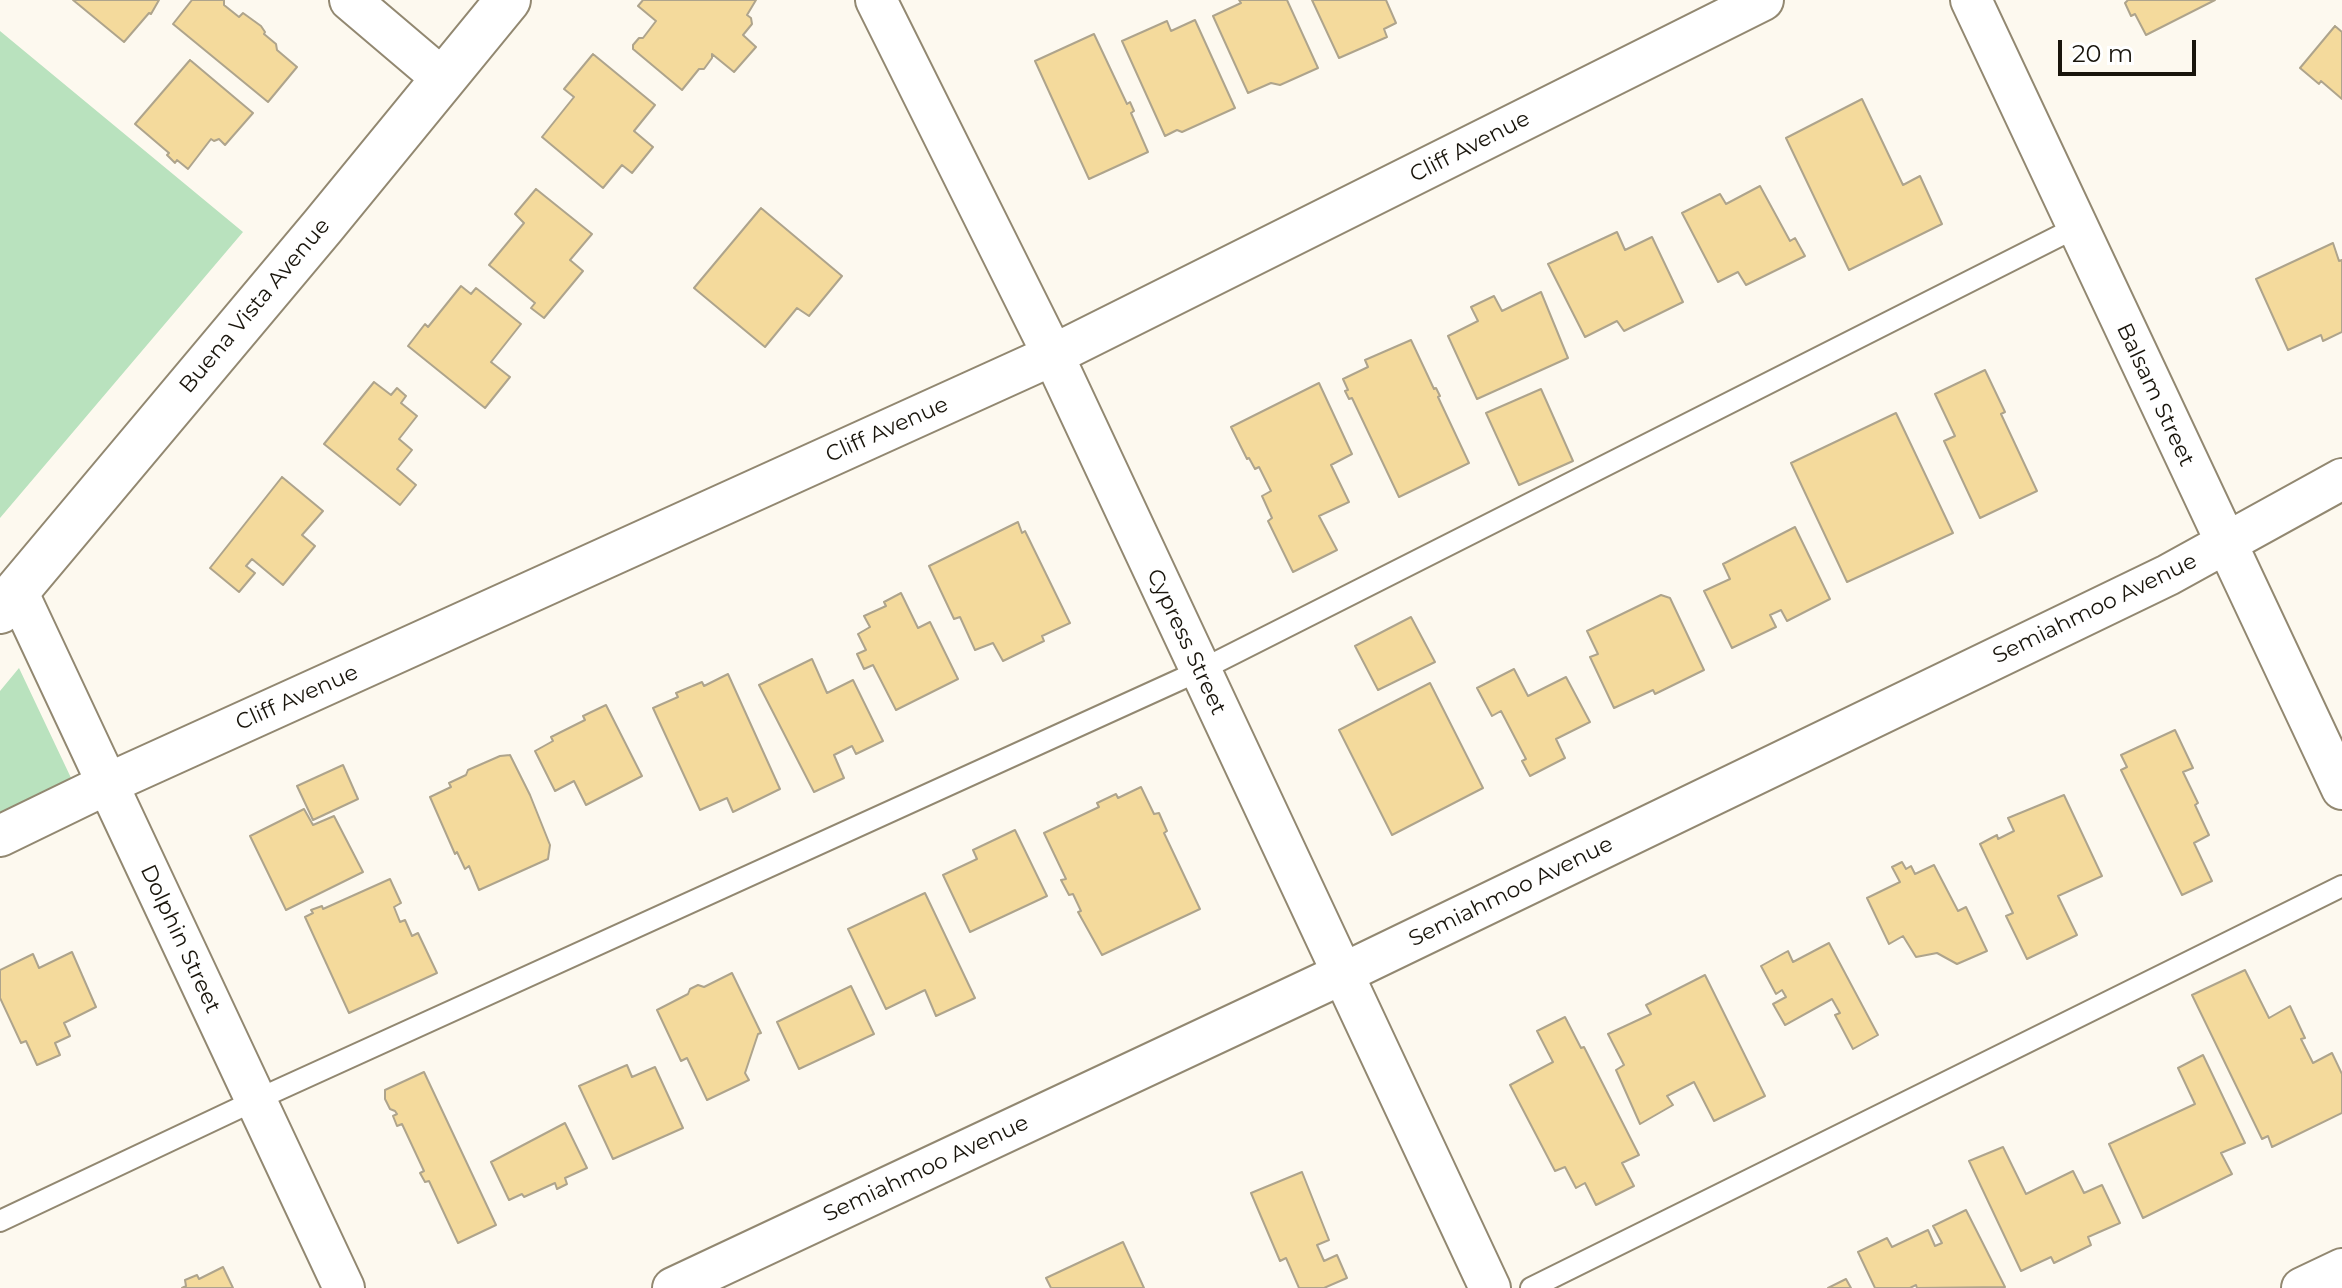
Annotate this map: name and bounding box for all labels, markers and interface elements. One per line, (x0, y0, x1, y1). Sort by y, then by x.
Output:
scale bar (2062, 24, 2200, 74)
text: 20 m (2072, 39, 2133, 68)
street label: Cliff Avenue (1406, 105, 1534, 189)
street label: Buena Vista Avenue (174, 213, 336, 399)
street label: Balsam Street (2110, 319, 2200, 471)
street label: Cliff Avenue (822, 391, 952, 469)
street label: Semiahmoo Avenue (1989, 548, 2201, 670)
street label: Cypress Street (1141, 565, 1231, 719)
street label: Cliff Avenue (232, 659, 362, 737)
street label: Semiahmoo Avenue (1405, 831, 1617, 953)
street label: Dolphin Street (134, 861, 226, 1017)
street label: Semiahmoo Avenue (819, 1110, 1033, 1228)

